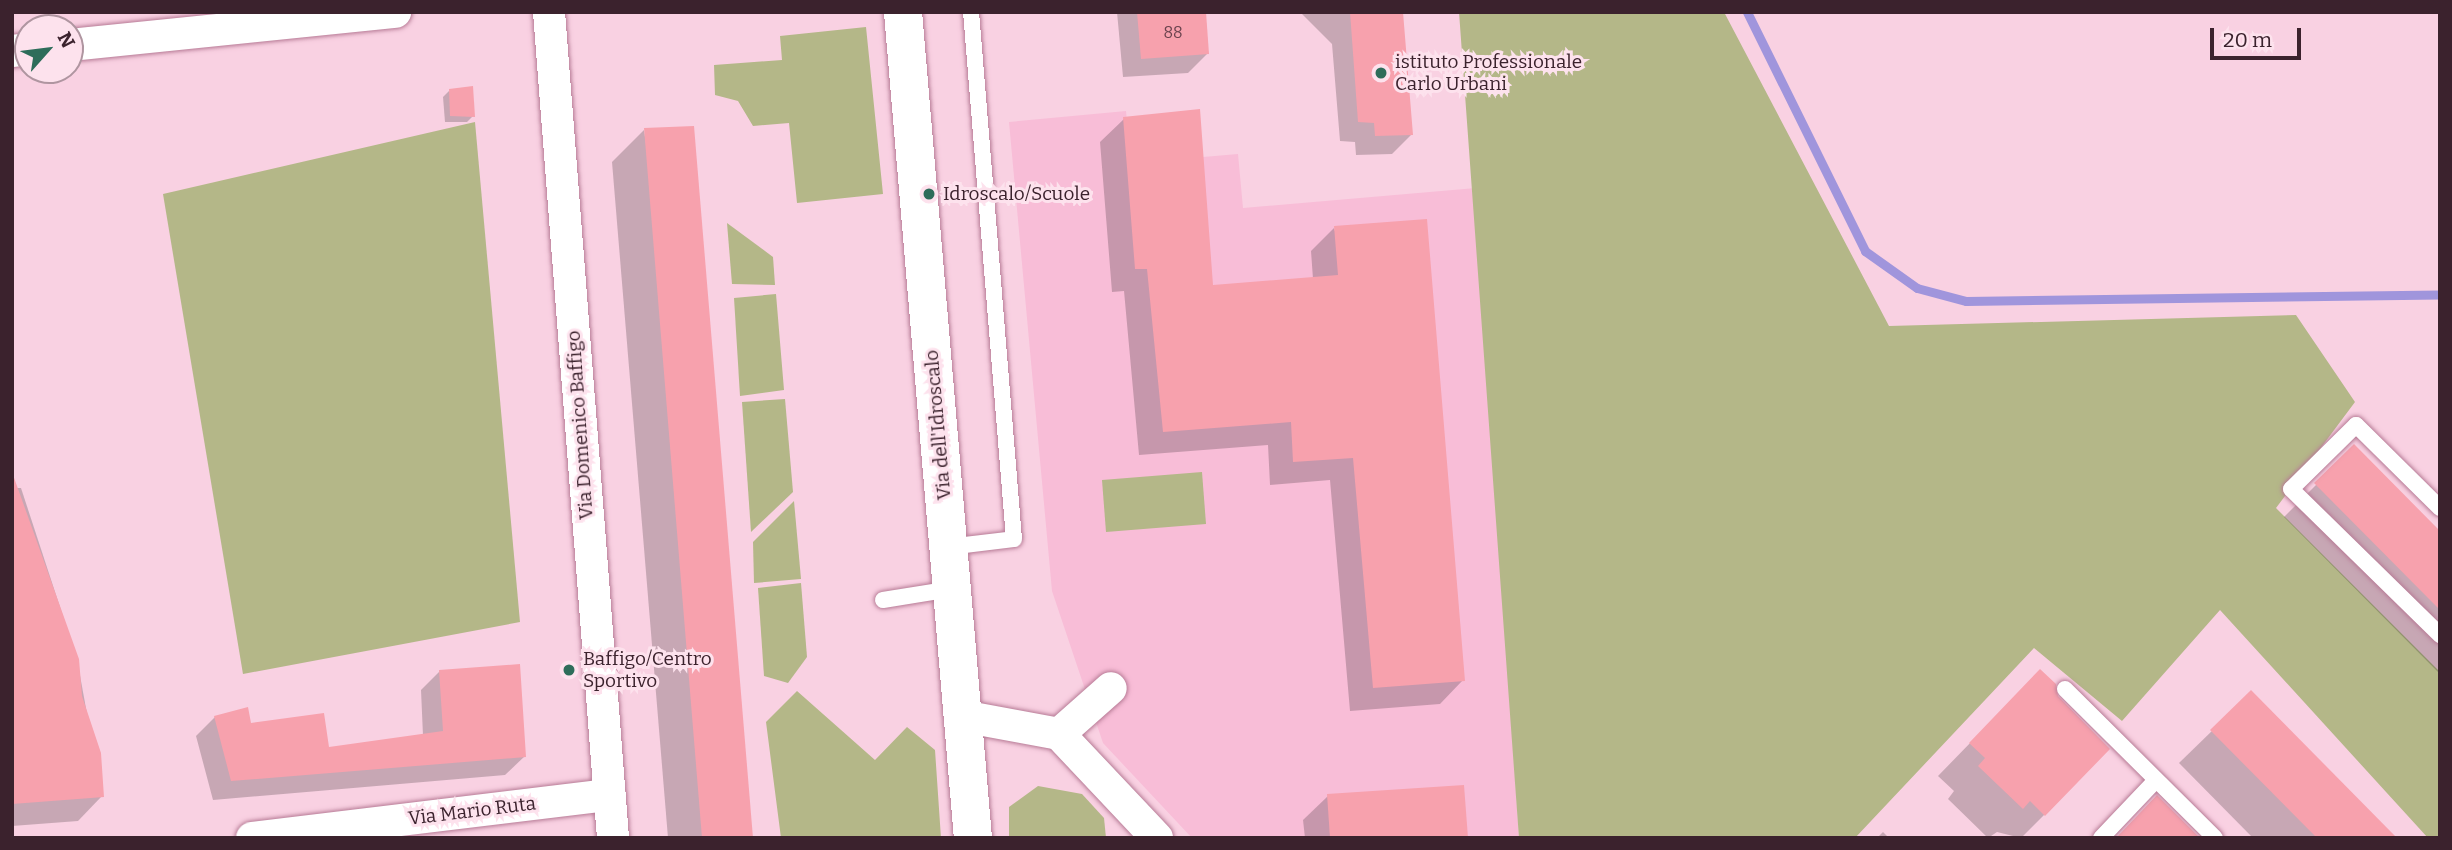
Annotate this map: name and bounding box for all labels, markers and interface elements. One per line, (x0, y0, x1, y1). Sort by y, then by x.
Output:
north arrow (14, 14, 84, 84)
scale bar (2214, 14, 2305, 58)
house number: 88 (1163, 23, 1183, 43)
text: 20 m (2223, 27, 2272, 53)
text: N (53, 28, 80, 52)
place label: istituto Professionale Carlo Urbani (1395, 51, 1582, 95)
marker: istituto Professionale Carlo Urbani (1373, 65, 1389, 81)
place label: Idroscalo/Scuole (943, 183, 1090, 205)
marker: Idroscalo/Scuole (921, 186, 937, 202)
street label: Via Domenico Baffigo (562, 330, 598, 520)
street label: Via dell'Idroscalo (920, 349, 956, 501)
place label: Baffigo/Centro Sportivo (583, 648, 712, 692)
marker: Baffigo/Centro Sportivo (561, 662, 577, 678)
street label: Via Mario Ruta (407, 792, 537, 830)

